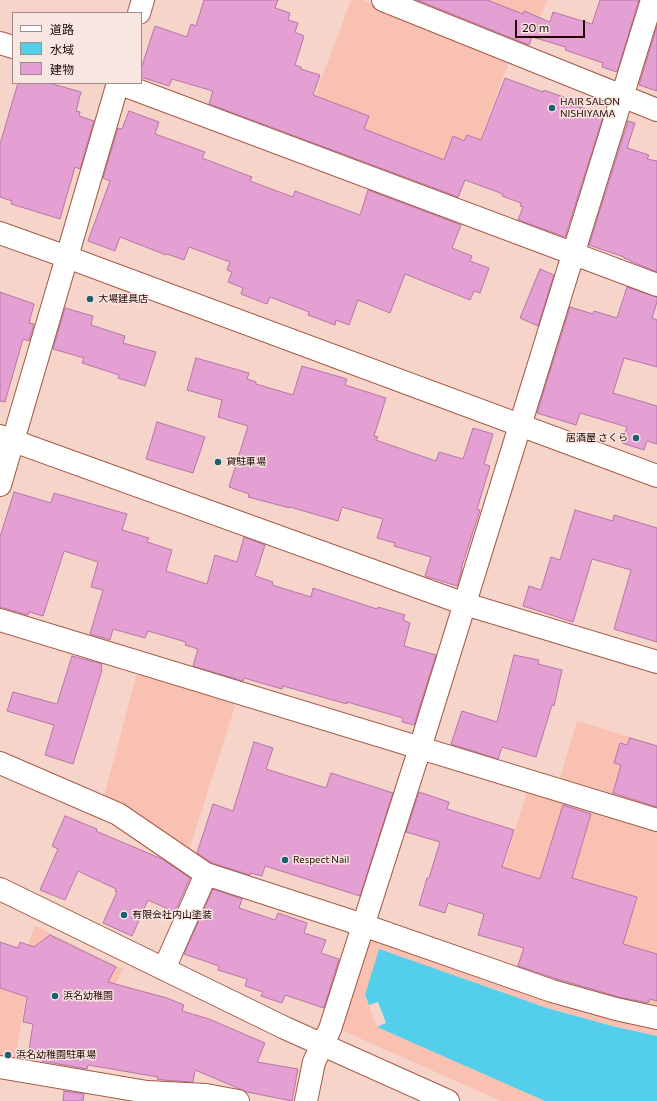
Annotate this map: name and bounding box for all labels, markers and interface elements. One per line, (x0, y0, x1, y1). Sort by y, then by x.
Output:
legend (12, 12, 142, 84)
scale bar (517, 12, 587, 38)
text: 20 m (522, 20, 549, 34)
text: 道路 (50, 22, 74, 36)
text: 水域 (50, 42, 74, 56)
text: 建物 (50, 62, 74, 76)
place label: HAIR SALON NISHIYAMA (560, 96, 620, 120)
marker: HAIR SALON NISHIYAMA (547, 103, 557, 113)
place label: 大場建具店 (98, 293, 148, 305)
marker: 大場建具店 (85, 294, 95, 304)
place label: 居酒屋 さくら (566, 432, 628, 444)
marker: 居酒屋 さくら (631, 433, 641, 443)
place label: 貸駐車場 (226, 456, 266, 468)
marker: 貸駐車場 (213, 457, 223, 467)
place label: Respect Nail (293, 854, 349, 866)
marker: Respect Nail (280, 855, 290, 865)
place label: 有限会社内山塗装 (132, 909, 212, 921)
marker: 有限会社内山塗装 (119, 910, 129, 920)
place label: 浜名幼稚園 (63, 990, 113, 1002)
marker: 浜名幼稚園 (50, 991, 60, 1001)
place label: 浜名幼稚園駐車場 (16, 1049, 96, 1061)
marker: 浜名幼稚園駐車場 (3, 1050, 13, 1060)

